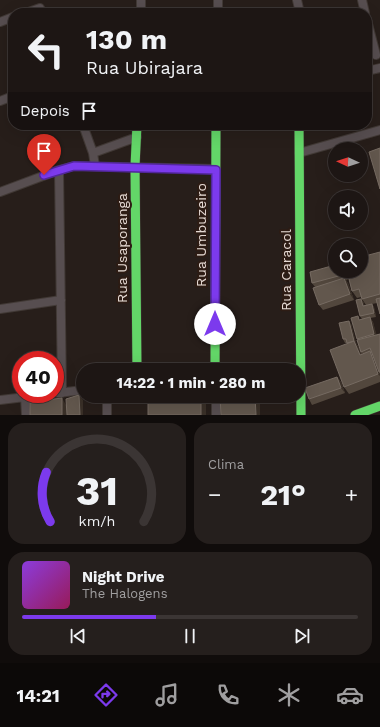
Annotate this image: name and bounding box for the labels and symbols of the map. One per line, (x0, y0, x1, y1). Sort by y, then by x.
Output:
pin (27, 134, 61, 175)
north arrow (328, 142, 368, 182)
street label: Rua Umbuzeiro (193, 183, 209, 287)
street label: Rua Usaporanga (114, 193, 130, 303)
street label: Rua Caracol (278, 228, 294, 311)
position arrow (194, 303, 236, 345)
speed limit sign: 40 (12, 351, 64, 403)

